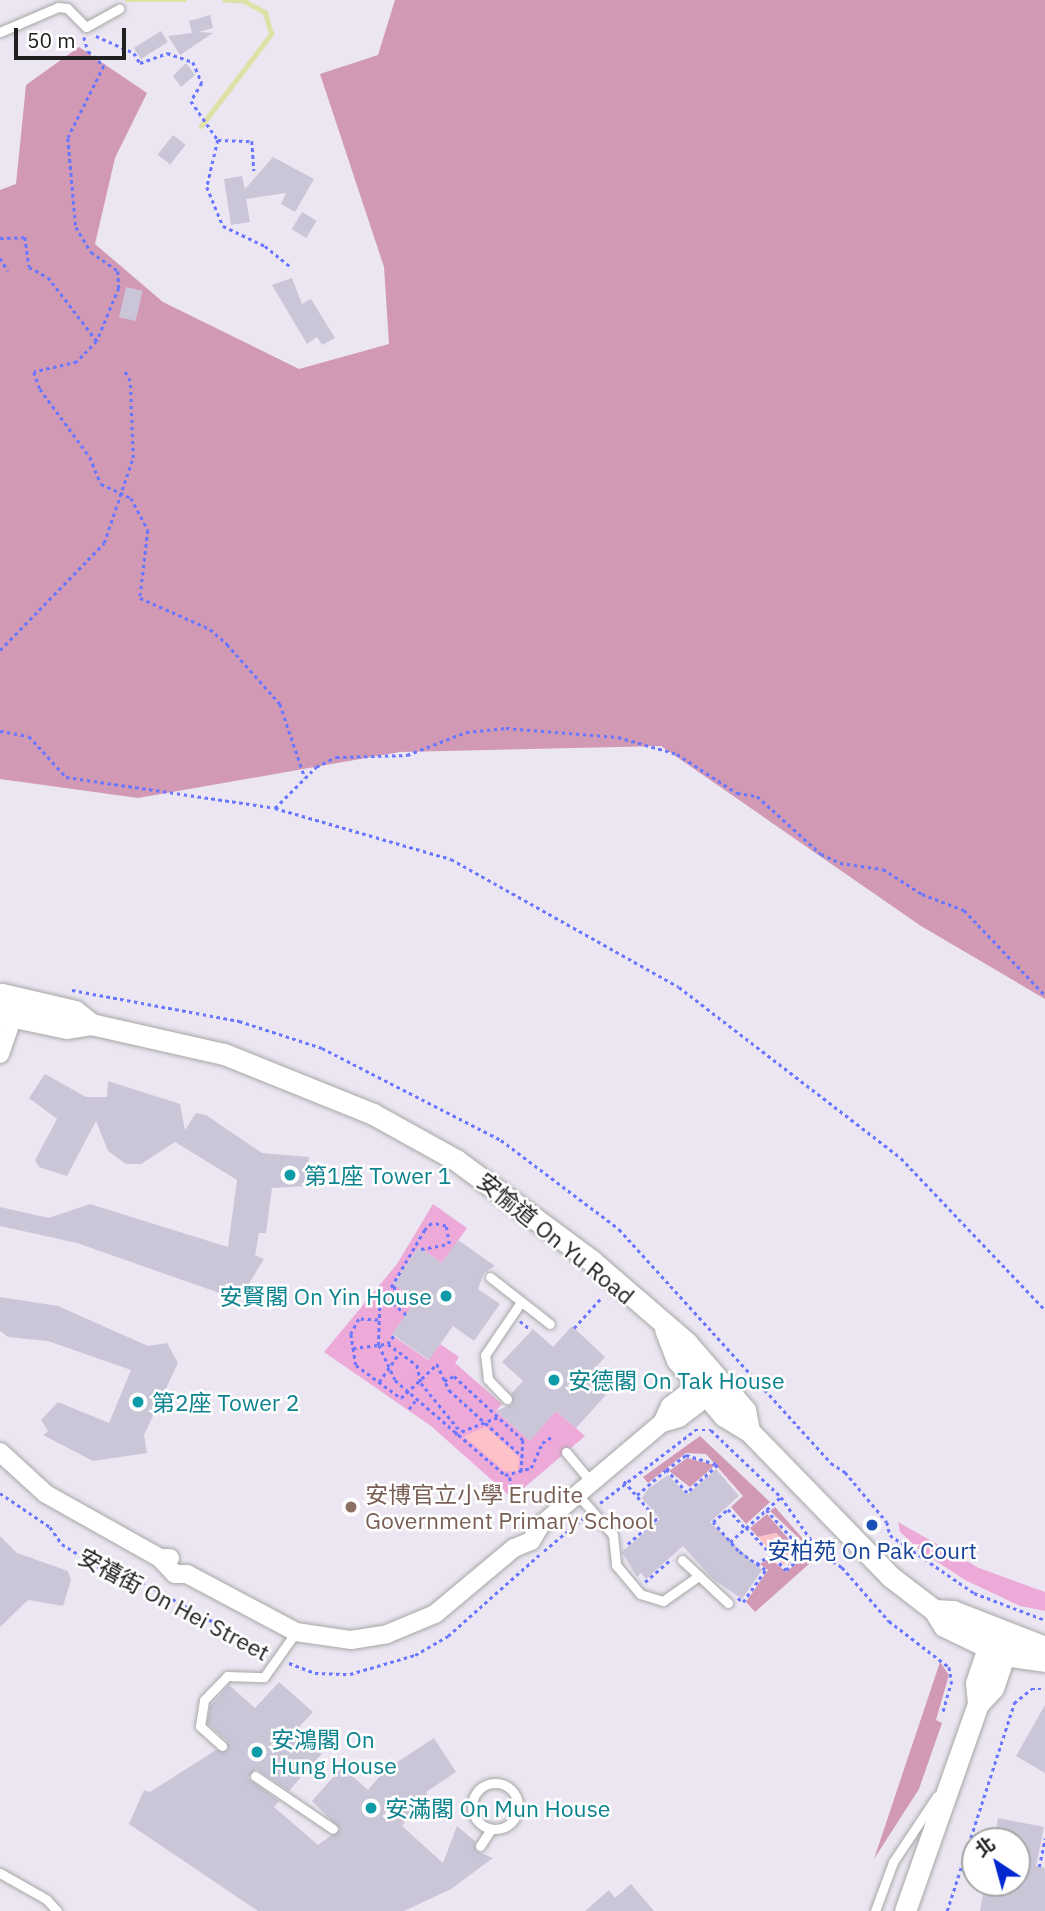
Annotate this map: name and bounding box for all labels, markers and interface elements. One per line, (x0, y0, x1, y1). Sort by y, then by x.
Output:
scale bar (18, 14, 130, 58)
text: 50 m (27, 26, 76, 54)
place label: 第1座 Tower 1 (304, 1161, 451, 1189)
street label: 安愉道 On Yu Road (472, 1166, 640, 1310)
marker: 第1座 Tower 1 (282, 1167, 298, 1183)
place label: 安賢閣 On Yin House (219, 1282, 432, 1310)
marker: 安賢閣 On Yin House (438, 1288, 454, 1304)
place label: 安德閣 On Tak House (568, 1366, 785, 1394)
marker: 安德閣 On Tak House (546, 1372, 562, 1388)
place label: 第2座 Tower 2 (152, 1388, 299, 1416)
marker: 第2座 Tower 2 (130, 1394, 146, 1410)
place label: 安博官立小學 Erudite Government Primary School (365, 1480, 654, 1534)
marker: 安博官立小學 Erudite Government Primary School (343, 1499, 359, 1515)
marker: 安柏苑 On Pak Court (864, 1517, 880, 1533)
place label: 安柏苑 On Pak Court (767, 1536, 977, 1564)
street label: 安禧街 On Hei Street (74, 1542, 274, 1666)
place label: 安鴻閣 On Hung House (271, 1725, 397, 1779)
marker: 安鴻閣 On Hung House (249, 1744, 265, 1760)
place label: 安滿閣 On Mun House (385, 1794, 610, 1822)
marker: 安滿閣 On Mun House (363, 1800, 379, 1816)
north arrow (961, 1827, 1031, 1897)
text: 北 (970, 1831, 1000, 1862)

